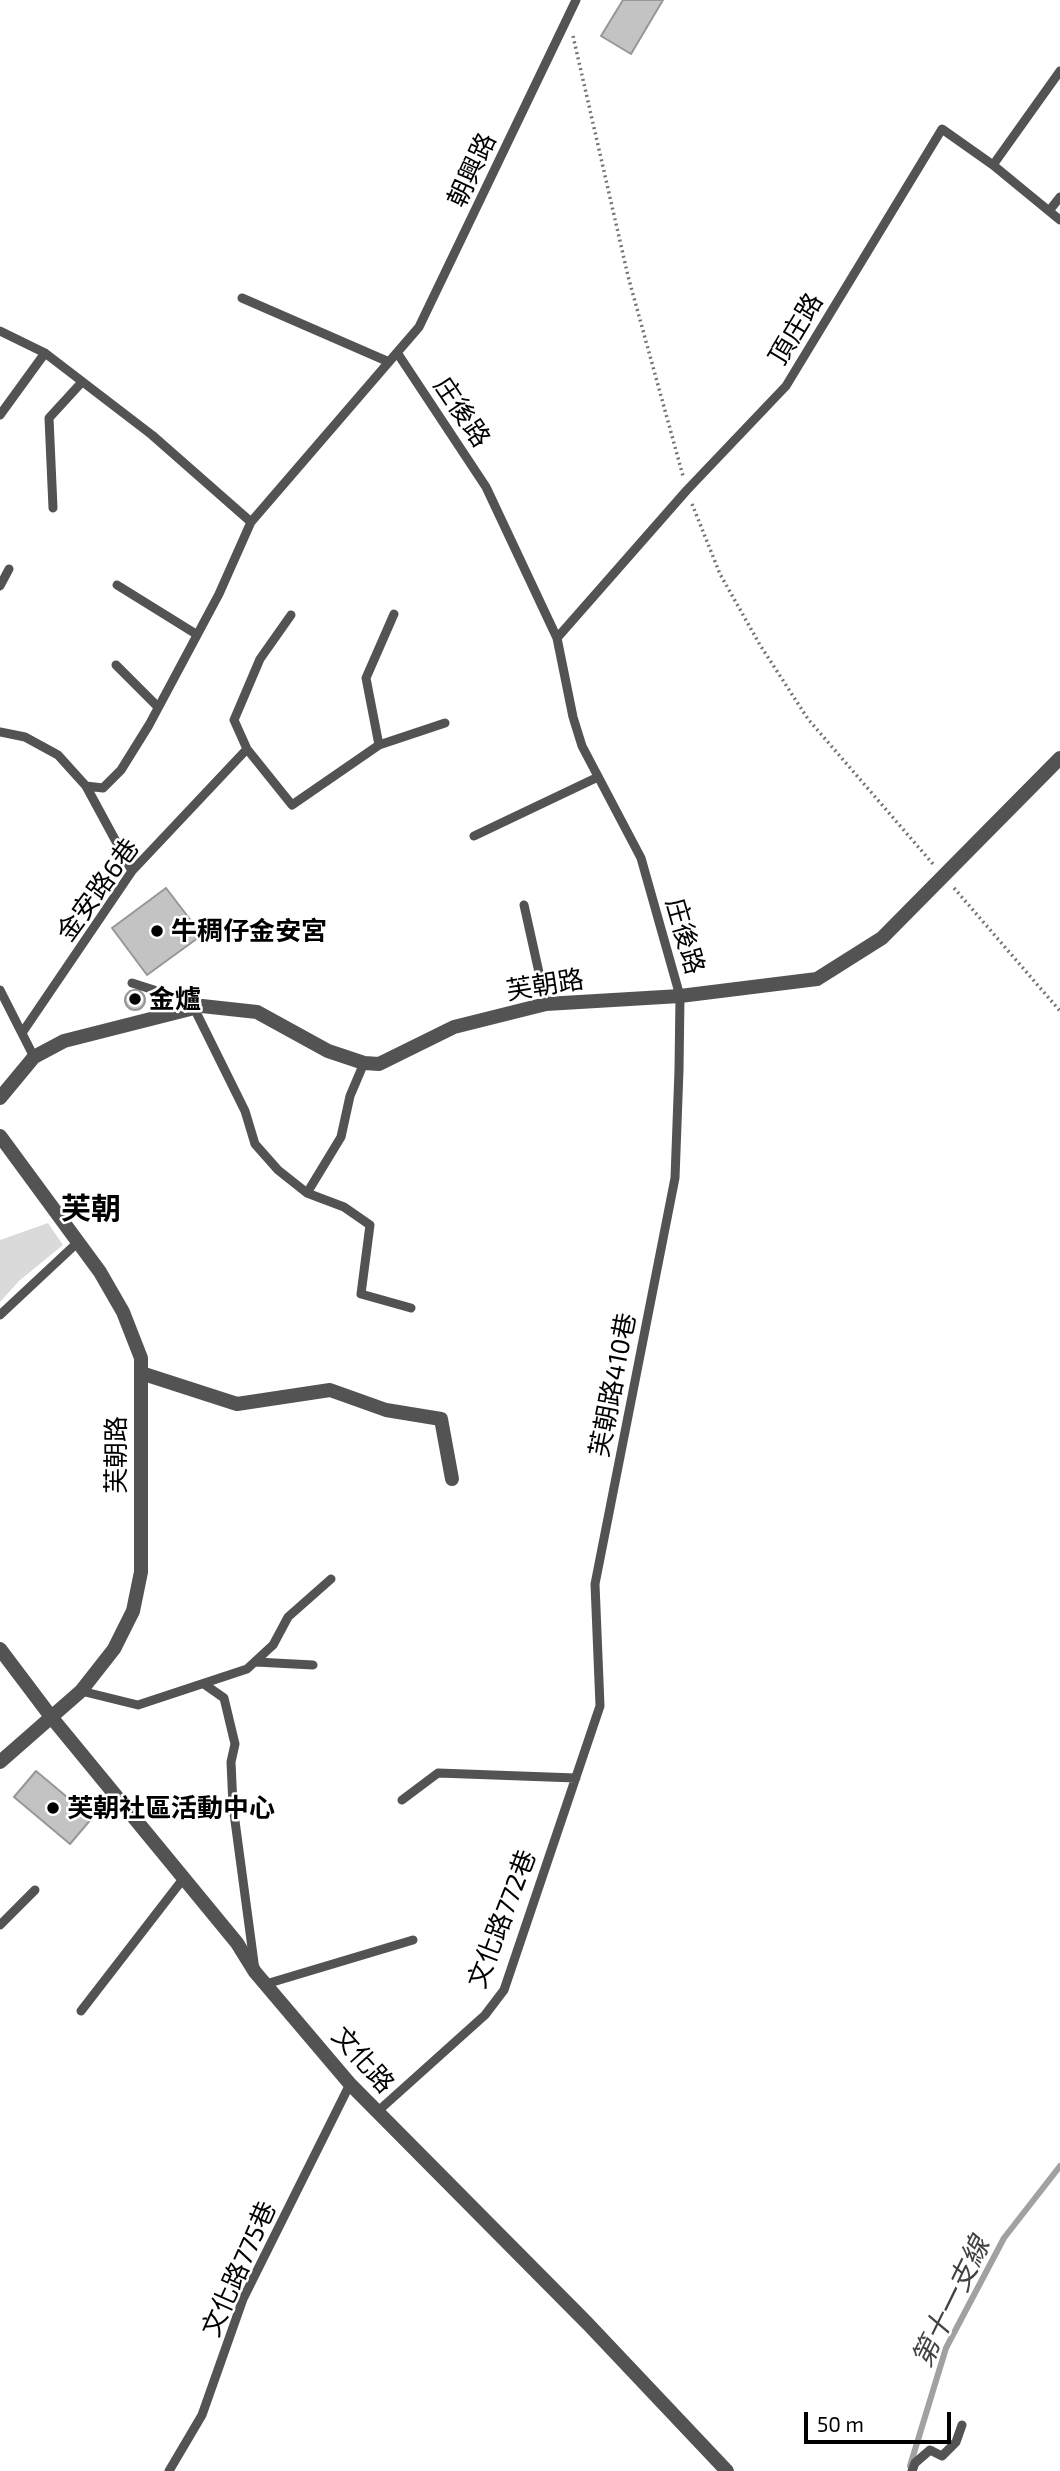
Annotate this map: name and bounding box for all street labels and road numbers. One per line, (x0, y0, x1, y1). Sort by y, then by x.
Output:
street label: 朝興路 (441, 128, 503, 212)
street label: 頂庄路 (763, 288, 829, 370)
street label: 庄後路 (427, 371, 497, 453)
street label: 金安路6巷 (50, 833, 146, 947)
street label: 庄後路 (659, 894, 711, 978)
street label: 芙朝路 (504, 963, 586, 1007)
street label: 芙朝路410巷 (584, 1310, 642, 1460)
street label: 芙朝路 (100, 1416, 132, 1494)
street label: 文化路772巷 (461, 1846, 543, 1992)
street label: 文化路 (325, 2021, 401, 2099)
street label: 文化路775巷 (195, 2197, 283, 2341)

